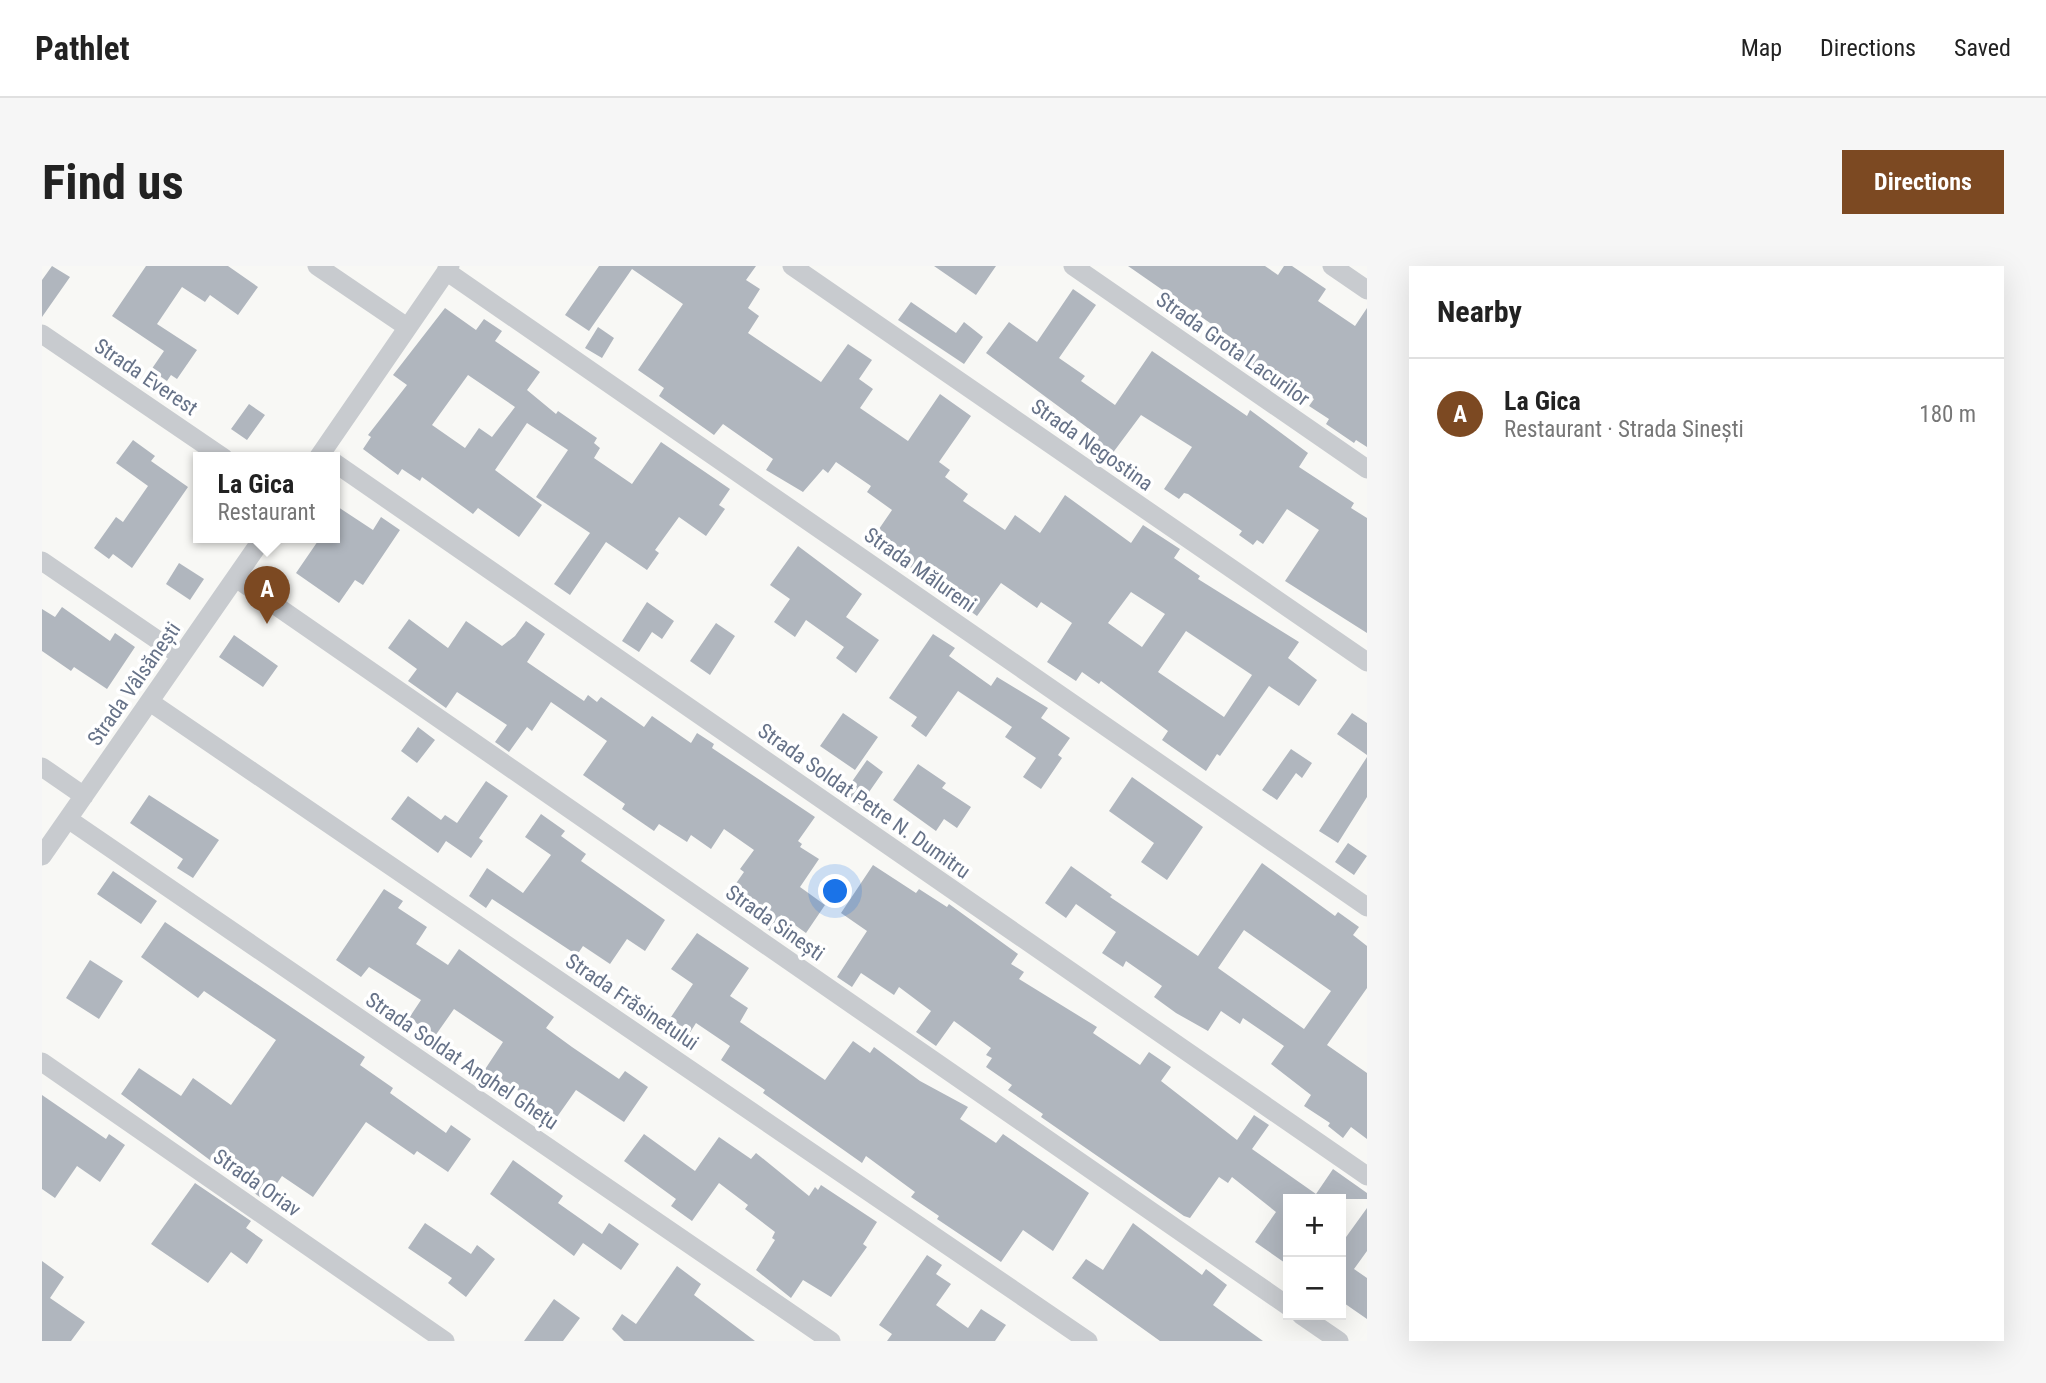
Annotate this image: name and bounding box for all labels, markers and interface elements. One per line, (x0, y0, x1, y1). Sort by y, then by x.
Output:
text: Pathlet (35, 29, 130, 68)
text: Map (1741, 34, 1782, 62)
text: Directions (1820, 34, 1916, 62)
text: Saved (1954, 34, 2011, 62)
button: Directions (1842, 150, 2004, 214)
text: Find us (42, 154, 184, 211)
street label: Strada Grota Lacurilor (1152, 287, 1314, 411)
text: Nearby (1437, 294, 1522, 329)
street label: Strada Everest (90, 334, 202, 420)
text: La Gica (1504, 386, 1581, 416)
street label: Strada Negostina (1027, 394, 1157, 496)
text: A (1453, 401, 1467, 428)
text: 180 m (1919, 401, 1976, 428)
text: Restaurant · Strada Sinești (1504, 416, 1744, 443)
popup (193, 452, 340, 543)
text: La Gica (218, 469, 294, 499)
text: Restaurant (218, 499, 315, 526)
street label: Strada Mălureni (860, 523, 980, 617)
pin: A (244, 566, 290, 624)
street label: Strada Vâlsănești (83, 618, 185, 750)
street label: Strada Soldat Petre N. Dumitru (753, 718, 975, 884)
your location (818, 874, 852, 908)
street label: Strada Sinești (721, 880, 829, 966)
street label: Strada Frăsinetului (561, 949, 703, 1055)
street label: Strada Soldat Anghel Ghețu (361, 988, 563, 1135)
street label: Strada Oriav (209, 1144, 305, 1222)
map controls (1283, 1194, 1346, 1320)
button: + (1283, 1194, 1346, 1257)
button: − (1283, 1257, 1346, 1320)

